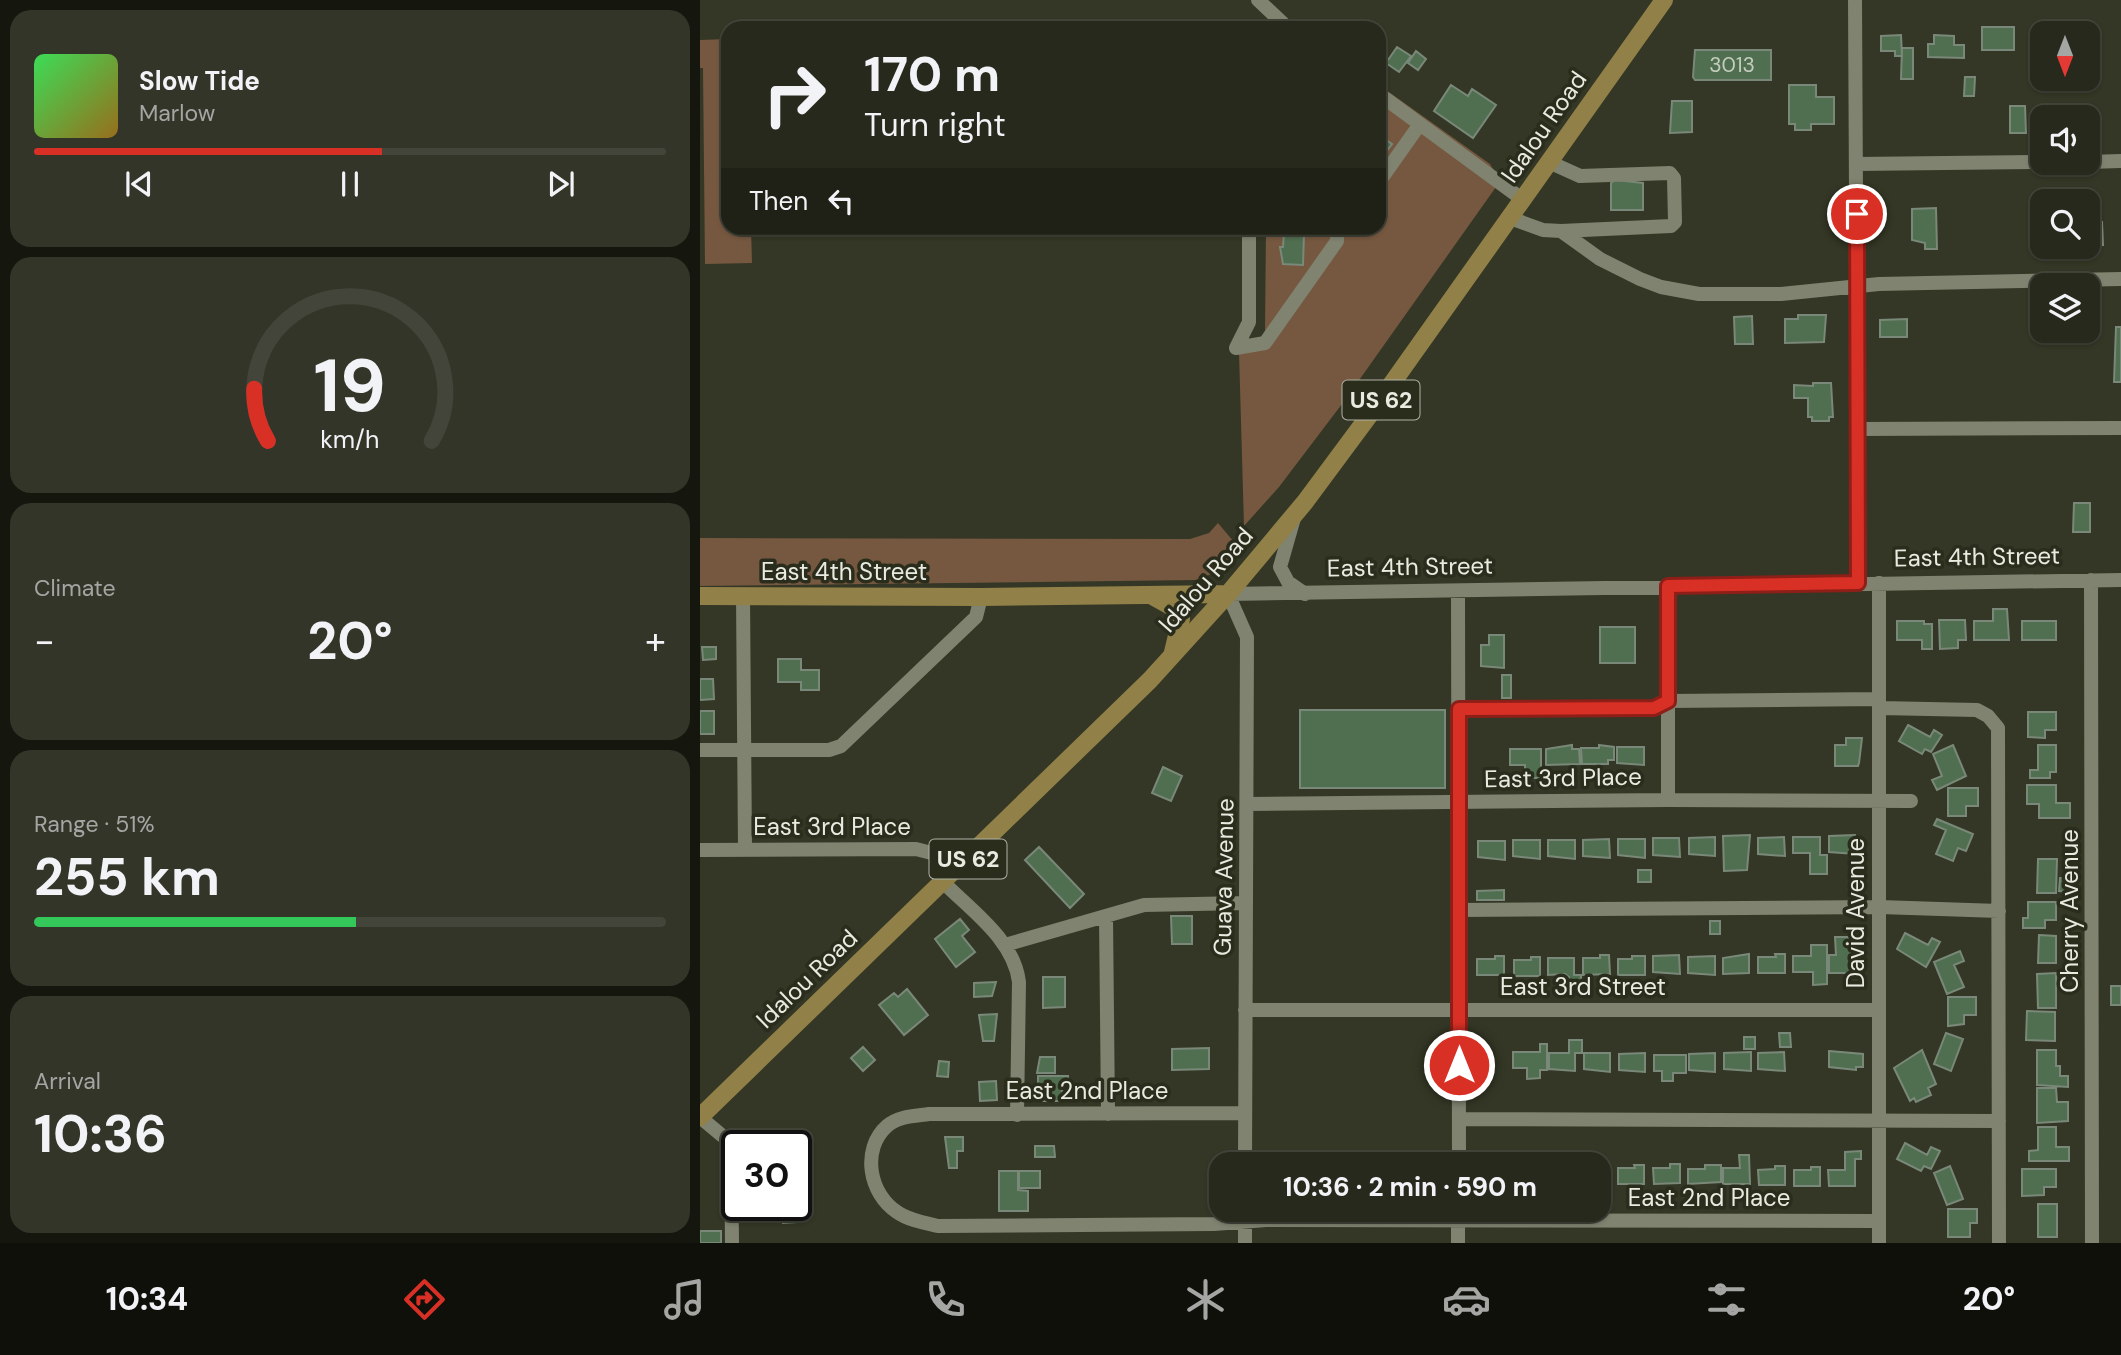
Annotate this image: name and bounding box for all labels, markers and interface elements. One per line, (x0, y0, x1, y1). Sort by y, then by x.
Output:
north arrow (2030, 21, 2100, 91)
map controls (2030, 21, 2100, 343)
text: 170 m (864, 42, 1000, 106)
icon: right (749, 49, 840, 140)
house number: 3013 (1709, 51, 1755, 79)
text: Slow Tide (139, 64, 260, 98)
street label: Idalou Road (1494, 65, 1593, 189)
text: Marlow (139, 98, 215, 128)
text: Turn right (864, 104, 1006, 146)
button: sound (2030, 105, 2100, 175)
icon: previous (120, 165, 158, 203)
icon: pause (331, 165, 369, 203)
icon: next (542, 165, 580, 203)
icon: left (822, 182, 860, 220)
text: Then (749, 184, 808, 218)
pin (1827, 184, 1887, 244)
button: search (2030, 189, 2100, 259)
icon: arrive (1838, 195, 1876, 233)
button: layers (2030, 273, 2100, 343)
text: 19 (314, 339, 386, 434)
road number: US 62 (1342, 380, 1420, 420)
text: km/h (320, 423, 380, 456)
street label: Idalou Road (1152, 521, 1260, 639)
street label: East 4th Street (1894, 540, 2060, 573)
street label: East 4th Street (1327, 550, 1493, 583)
street label: East 4th Street (761, 556, 927, 587)
text: Climate (34, 573, 116, 603)
text: 20° (307, 607, 393, 675)
text: − (34, 616, 55, 666)
text: + (645, 616, 666, 666)
street label: East 3rd Place (1484, 761, 1642, 794)
street label: Guava Avenue (1207, 798, 1240, 956)
text: Range · 51% (34, 809, 155, 839)
street label: East 3rd Place (753, 811, 911, 842)
street label: Cherry Avenue (2054, 829, 2085, 993)
street label: David Avenue (1840, 838, 1871, 988)
road number: US 62 (930, 839, 1006, 878)
text: 255 km (34, 843, 220, 911)
street label: Idalou Road (749, 923, 864, 1035)
street label: East 3rd Street (1500, 971, 1666, 1002)
position arrow (1422, 1028, 1496, 1102)
text: Arrival (34, 1066, 101, 1096)
street label: East 2nd Place (1006, 1075, 1168, 1106)
text: 10:36 (34, 1100, 167, 1168)
speed limit sign: 30 (721, 1130, 812, 1221)
text: 10:36 · 2 min · 590 m (1283, 1170, 1537, 1204)
street label: East 2nd Place (1628, 1182, 1790, 1213)
icon: directions (400, 1275, 449, 1324)
icon: music (660, 1275, 709, 1324)
icon: phone (921, 1275, 970, 1324)
icon: climate (1181, 1275, 1230, 1324)
icon: car (1442, 1275, 1491, 1324)
icon: filters (1702, 1275, 1751, 1324)
text: 10:34 (106, 1278, 188, 1320)
text: 20° (1963, 1278, 2015, 1320)

